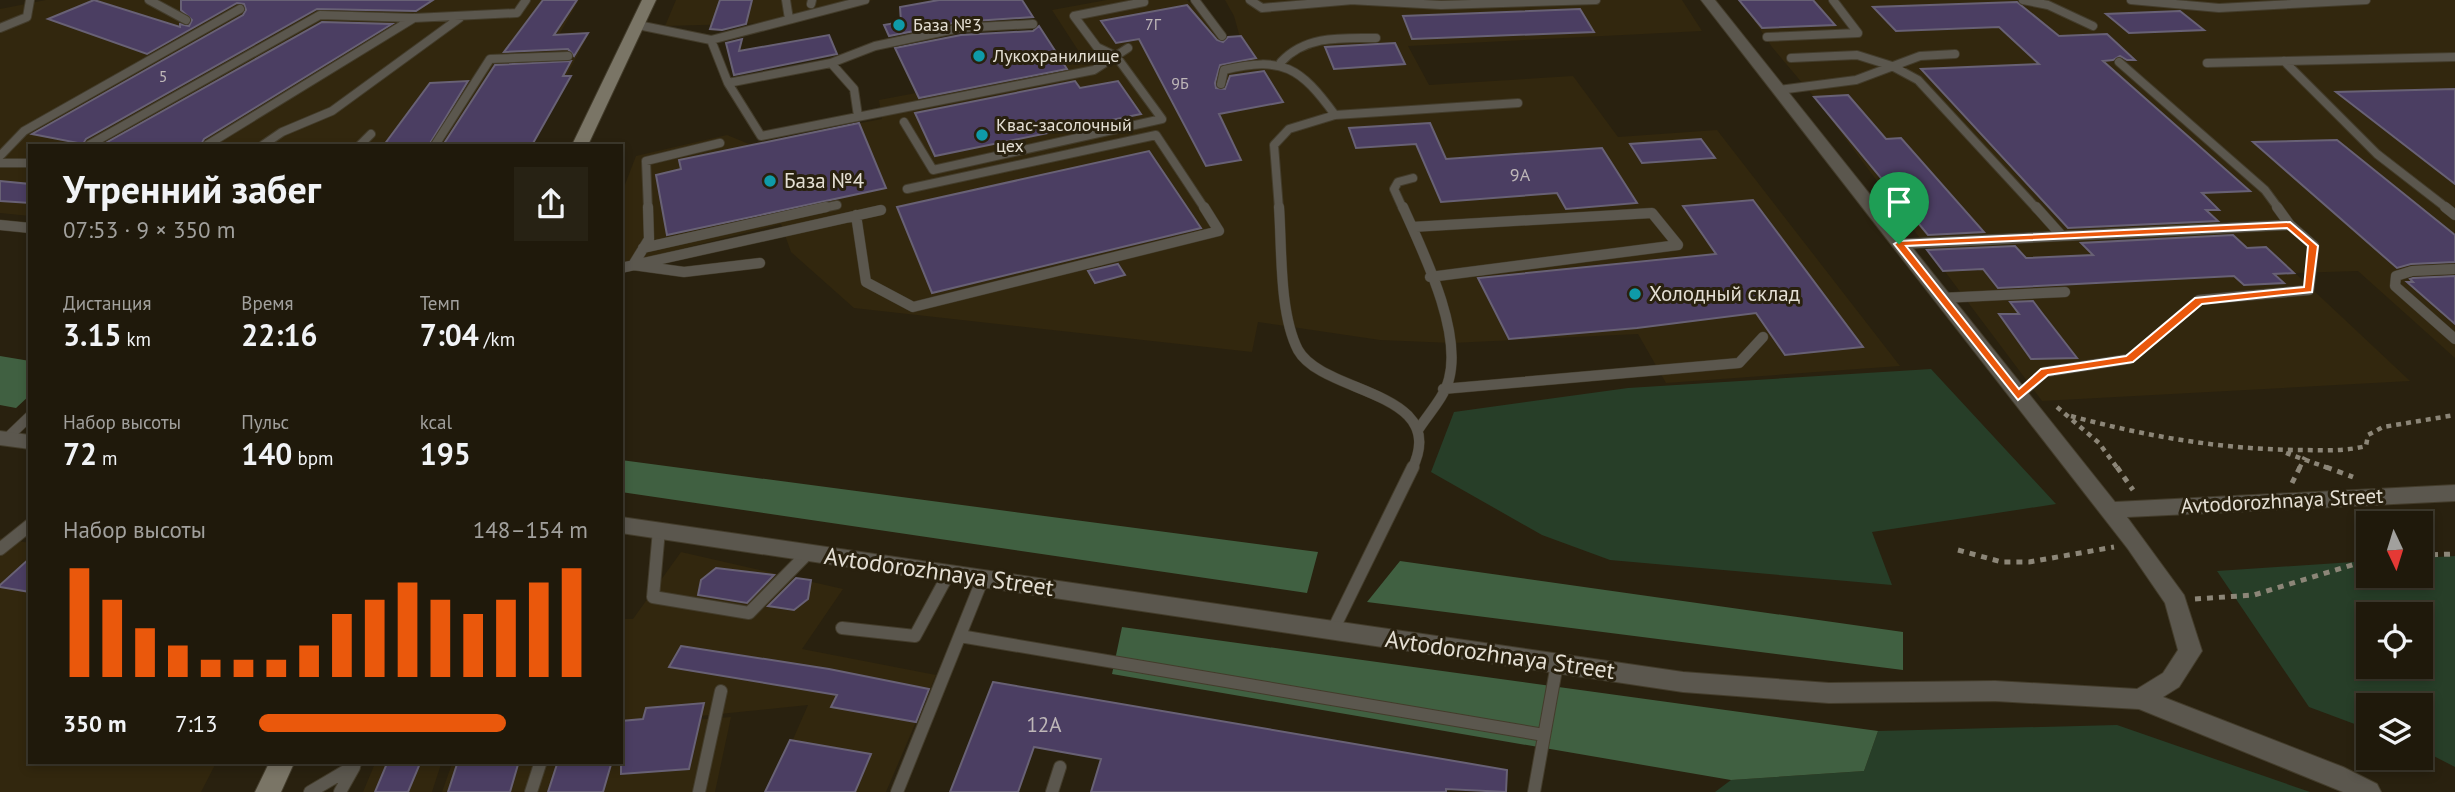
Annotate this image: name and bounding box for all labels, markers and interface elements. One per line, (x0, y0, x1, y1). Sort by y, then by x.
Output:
place label: База №3 (913, 13, 982, 36)
house number: 7Г (1145, 14, 1162, 34)
marker: База №3 (891, 17, 907, 33)
place label: Лукохранилище (992, 44, 1119, 67)
marker: Лукохранилище (971, 48, 987, 64)
house number: 5 (159, 66, 167, 86)
house number: 9Б (1171, 73, 1189, 93)
place label: Квас-засолочный цех (996, 113, 1132, 157)
marker: Квас-засолочный цех (974, 127, 990, 143)
house number: 9А (1510, 163, 1531, 186)
text: Утренний забег (63, 164, 321, 213)
button: share (514, 167, 588, 241)
place label: База №4 (784, 167, 864, 194)
pin (1869, 172, 1929, 244)
marker: База №4 (762, 173, 778, 189)
icon: arrive (1880, 183, 1918, 221)
text: 07:53 · 9 × 350 m (63, 215, 235, 244)
place label: Холодный склад (1649, 280, 1800, 307)
marker: Холодный склад (1627, 286, 1643, 302)
text: Дистанция (63, 291, 151, 315)
text: Время (241, 291, 294, 315)
text: Темп (420, 291, 460, 315)
text: 3.15 (63, 315, 121, 354)
text: 22:16 (241, 315, 317, 354)
text: 7:04 (420, 315, 479, 354)
text: km (121, 327, 151, 351)
text: /km (479, 327, 515, 351)
text: Набор высоты (63, 410, 181, 434)
text: Пульс (241, 410, 289, 434)
text: kcal (420, 410, 452, 434)
text: 72 (63, 434, 97, 473)
text: 140 (241, 434, 292, 473)
text: 195 (420, 434, 471, 473)
text: m (97, 446, 118, 470)
text: bpm (292, 446, 333, 470)
street label: Avtodorozhnaya Street (2180, 482, 2384, 519)
north arrow (2356, 511, 2432, 588)
map controls (2356, 511, 2433, 770)
text: Набор высоты (63, 515, 206, 544)
text: 148–154 m (473, 515, 588, 544)
street label: Avtodorozhnaya Street (822, 540, 1056, 603)
button: locate (2356, 602, 2433, 679)
street label: Avtodorozhnaya Street (1383, 623, 1617, 686)
button: layers (2356, 693, 2433, 770)
text: 350 m (63, 709, 126, 738)
text: 7:13 (175, 709, 218, 738)
house number: 12А (1026, 711, 1062, 738)

